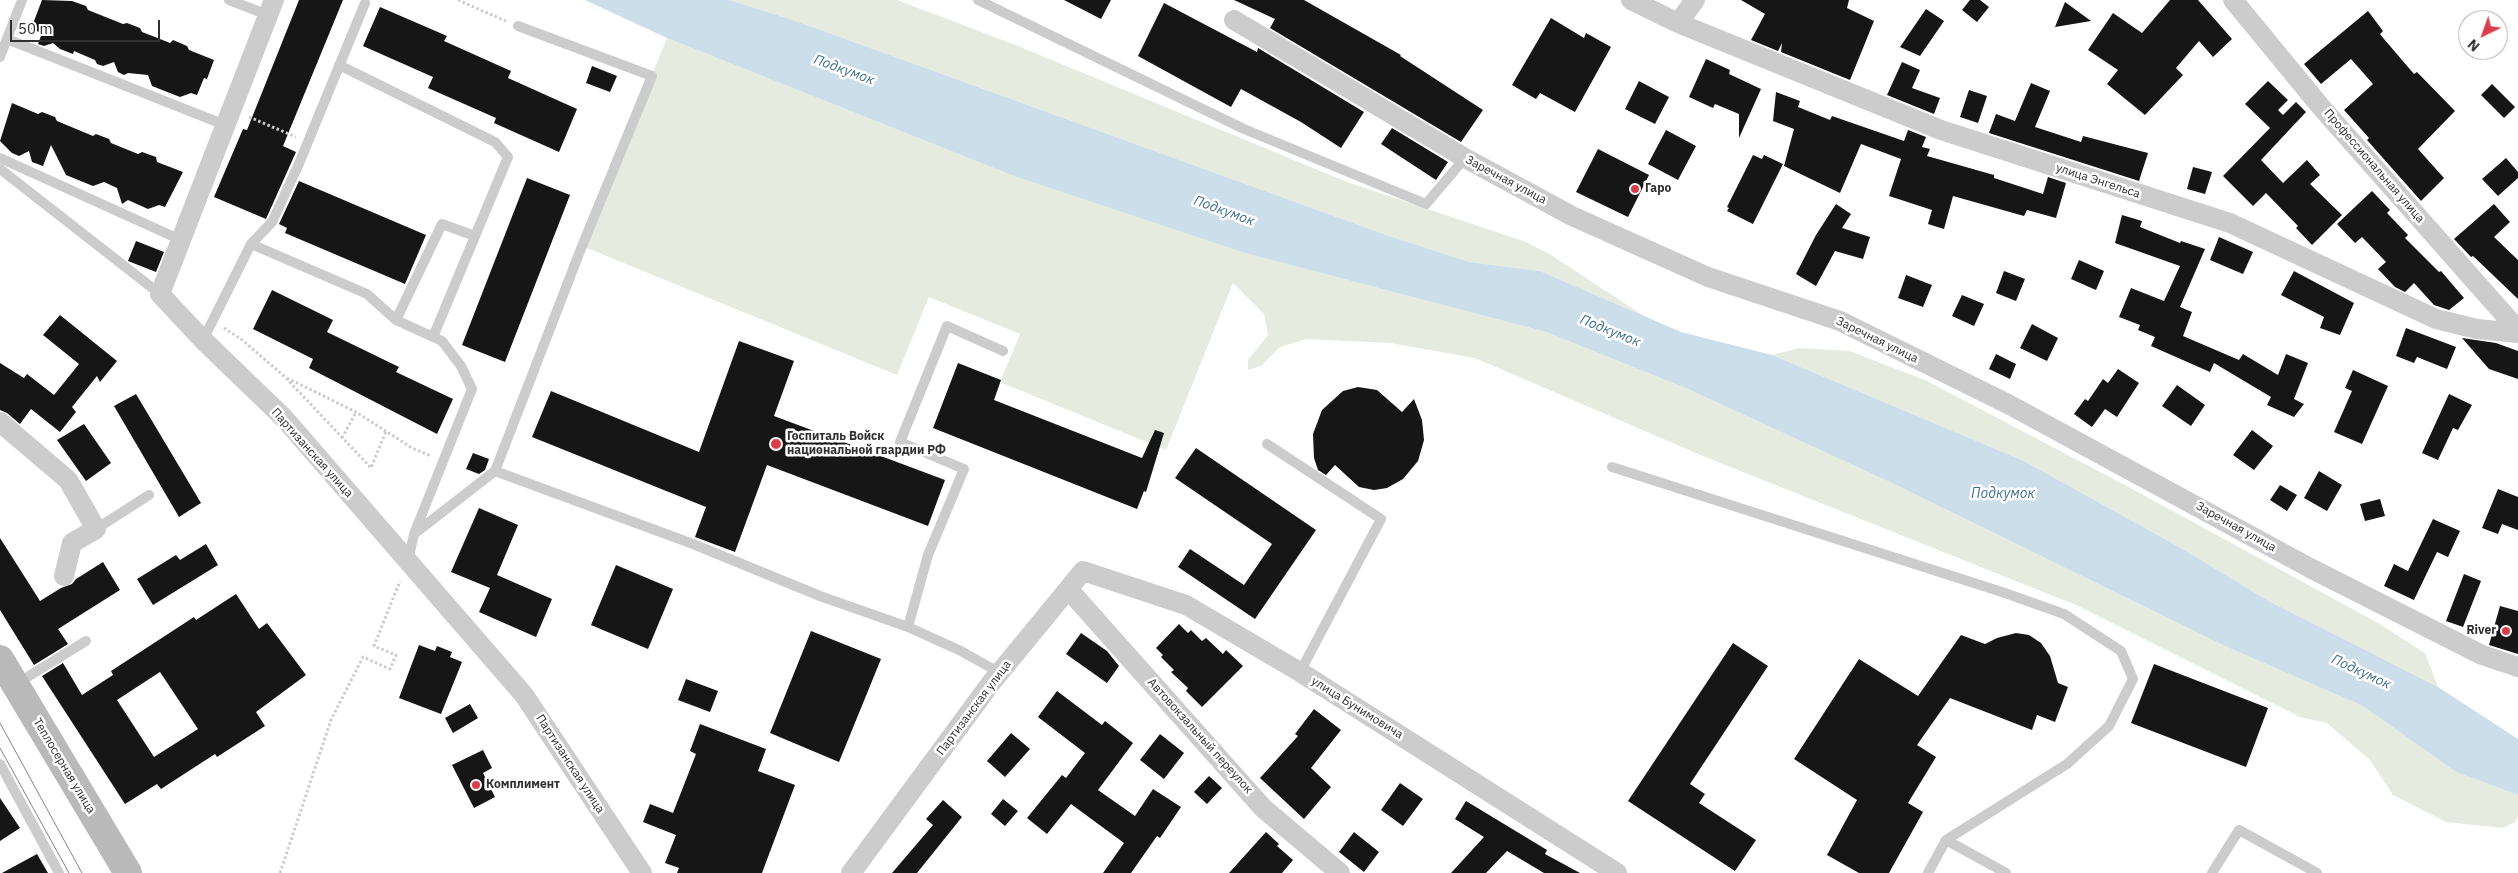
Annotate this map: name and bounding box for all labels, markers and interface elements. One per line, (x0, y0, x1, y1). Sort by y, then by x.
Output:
scale bar (12, 10, 162, 42)
north arrow (2458, 10, 2508, 60)
text: 50 m (18, 19, 53, 38)
text: N (2464, 35, 2483, 55)
water label: Подкумок (811, 51, 877, 89)
street label: Профессиональная улица (2321, 106, 2427, 226)
street label: Заречная улица (1463, 153, 1549, 207)
street label: улица Энгельса (2054, 161, 2142, 201)
place label: Гаро (1645, 182, 1671, 196)
marker: Гаро (1629, 183, 1641, 195)
water label: Подкумок (1191, 192, 1257, 230)
water label: Подкумок (1577, 311, 1643, 351)
street label: Заречная улица (1834, 314, 1920, 366)
street label: Партизанская улица (268, 405, 356, 501)
place label: Госпиталь Войск национальной гвардии РФ (787, 430, 946, 458)
marker: Госпиталь Войск национальной гвардии РФ (769, 437, 783, 451)
water label: Подкумок (1971, 486, 2035, 502)
street label: Заречная улица (2193, 499, 2279, 555)
place label: River (2467, 624, 2496, 638)
marker: River (2500, 625, 2512, 637)
water label: Подкумок (2329, 651, 2393, 693)
street label: Партизанская улица (934, 658, 1014, 758)
street label: улица Бунимовича (1309, 674, 1405, 742)
street label: Автовокзальный переулок (1144, 675, 1256, 797)
street label: Партизанская улица (533, 712, 607, 816)
street label: Теплосерная улица (30, 716, 98, 816)
place label: Комплимент (486, 778, 560, 792)
marker: Комплимент (470, 779, 482, 791)

